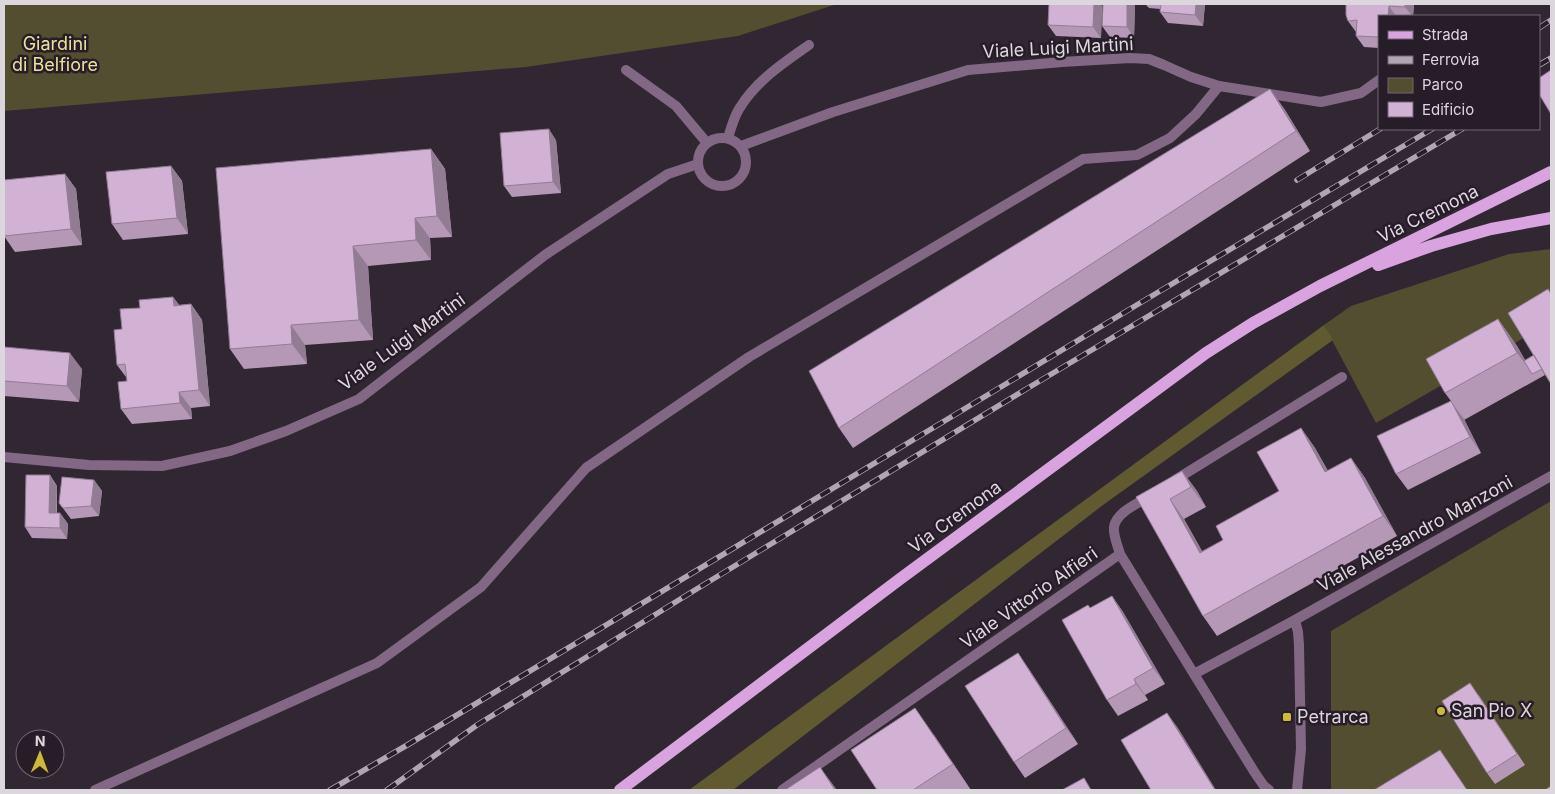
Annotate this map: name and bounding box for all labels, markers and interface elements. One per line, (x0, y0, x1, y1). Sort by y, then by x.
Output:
legend (1378, 15, 1540, 130)
text: Strada (1422, 25, 1468, 44)
park label: Giardini di Belfiore (12, 33, 98, 75)
street label: Viale Luigi Martini (982, 33, 1134, 62)
text: Ferrovia (1422, 50, 1479, 69)
text: Parco (1422, 75, 1463, 94)
text: Edificio (1422, 100, 1474, 119)
street label: Via Cremona (1374, 180, 1482, 247)
street label: Viale Luigi Martini (334, 289, 469, 395)
street label: Viale Alessandro Manzoni (1314, 471, 1516, 596)
street label: Via Cremona (904, 476, 1005, 557)
street label: Viale Vittorio Alfieri (956, 542, 1101, 653)
place label: San Pio X (1451, 700, 1532, 721)
marker: San Pio X (1435, 705, 1447, 717)
place label: Petrarca (1297, 706, 1369, 727)
marker: Petrarca (1281, 711, 1293, 723)
north arrow (15, 729, 65, 779)
text: N (35, 732, 46, 749)

